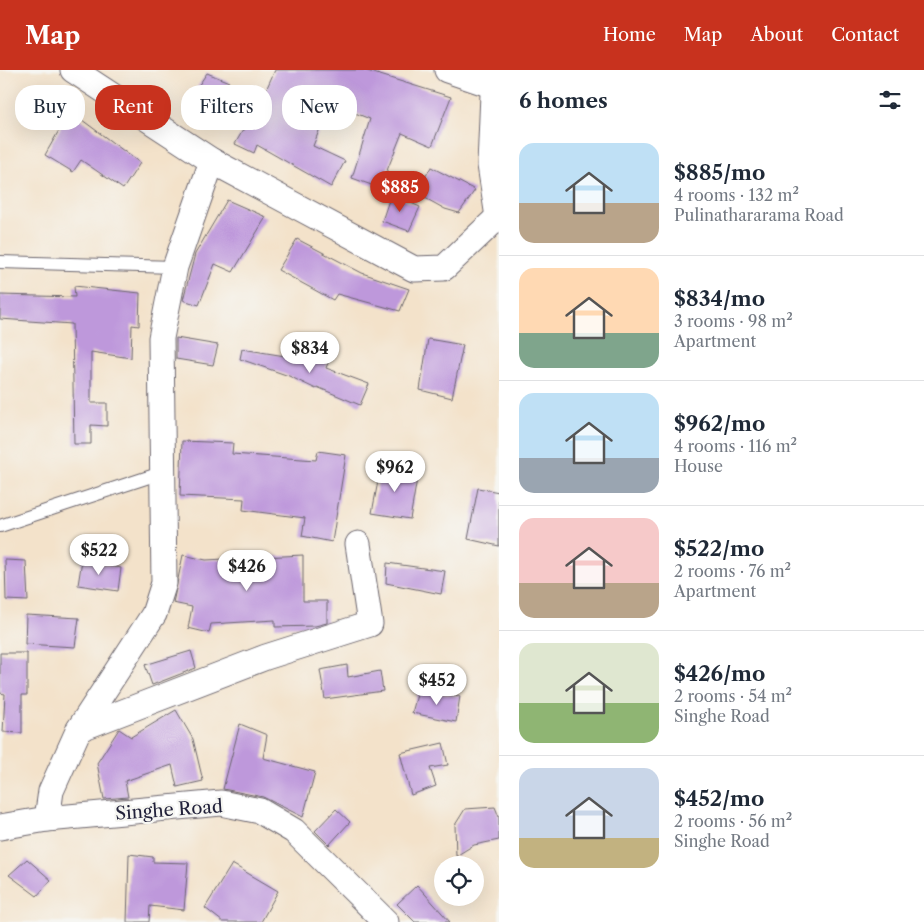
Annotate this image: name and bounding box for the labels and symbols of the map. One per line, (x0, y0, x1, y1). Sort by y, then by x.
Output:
pin: $885 (370, 170, 430, 213)
pin: $834 (280, 332, 340, 374)
pin: $962 (365, 450, 425, 493)
pin: $522 (69, 534, 129, 576)
pin: $426 (217, 550, 277, 592)
pin: $452 (407, 664, 467, 706)
street label: Singhe Road (115, 795, 224, 825)

